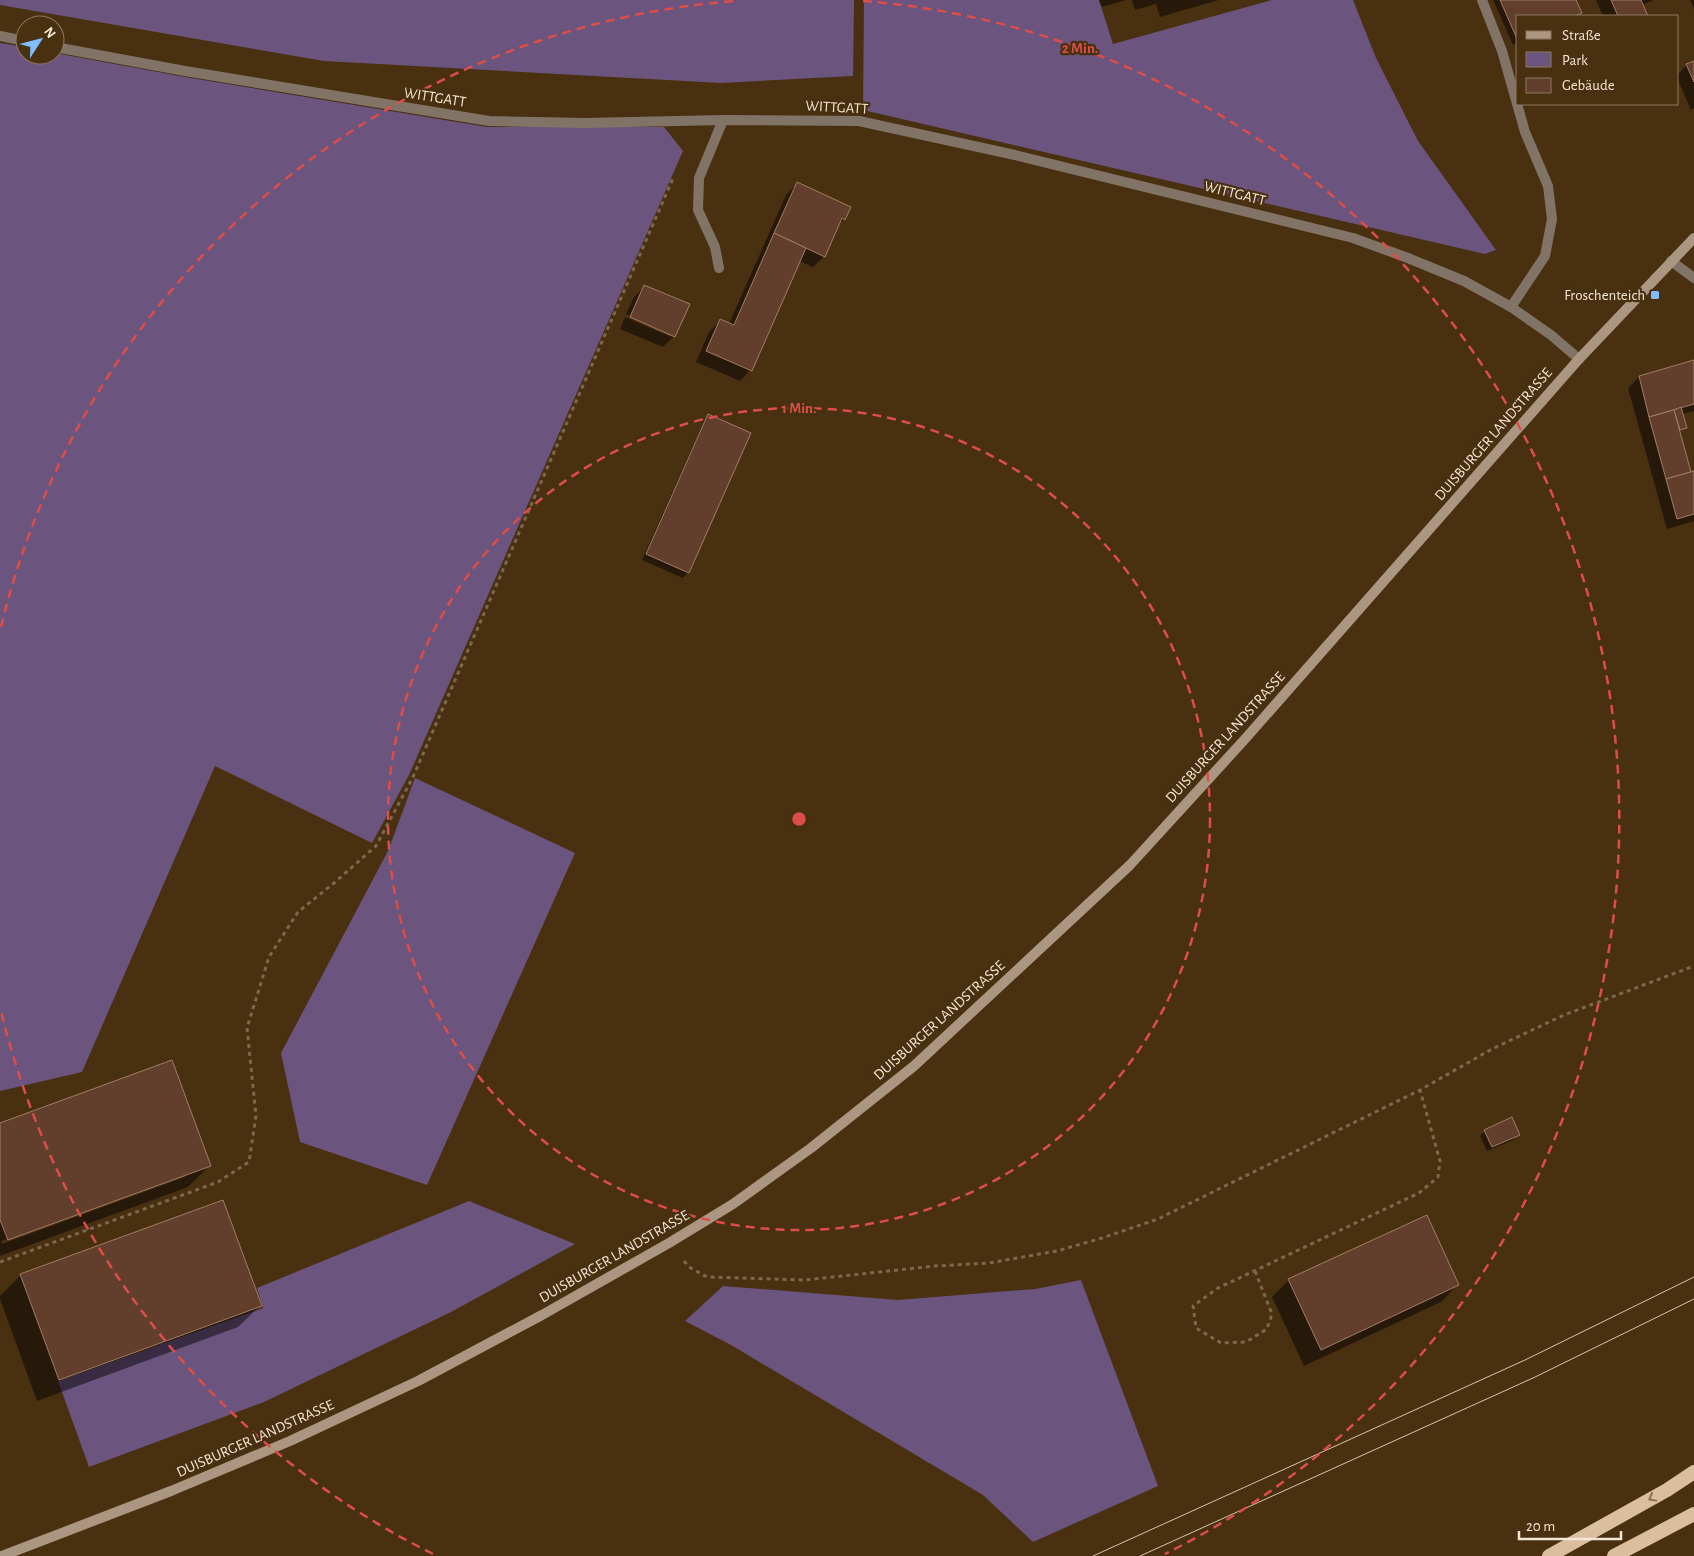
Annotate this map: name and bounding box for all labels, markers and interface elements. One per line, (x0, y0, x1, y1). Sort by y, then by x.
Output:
north arrow (15, 15, 65, 65)
legend (1516, 15, 1679, 105)
text: N (41, 25, 58, 41)
text: Straße (1562, 28, 1601, 43)
text: 2 Min. (1062, 41, 1098, 56)
text: Park (1562, 53, 1588, 68)
text: Gebäude (1562, 78, 1615, 93)
street label: WITTGATT (403, 85, 468, 110)
street label: WITTGATT (805, 98, 869, 117)
street label: WITTGATT (1203, 179, 1268, 209)
place label: Froschenteich (1564, 288, 1645, 303)
marker: Froschenteich (1649, 289, 1661, 301)
street label: DUISBURGER LANDSTRASSE (1432, 365, 1555, 503)
text: 1 Min. (782, 401, 816, 416)
street label: DUISBURGER LANDSTRASSE (1163, 669, 1288, 806)
centre of rings (790, 810, 808, 828)
street label: DUISBURGER LANDSTRASSE (871, 958, 1008, 1083)
street label: DUISBURGER LANDSTRASSE (537, 1207, 692, 1305)
street label: DUISBURGER LANDSTRASSE (174, 1397, 336, 1480)
one-way arrow (1649, 1492, 1658, 1502)
scale bar (1519, 1508, 1622, 1540)
text: 20 m (1526, 1519, 1555, 1534)

